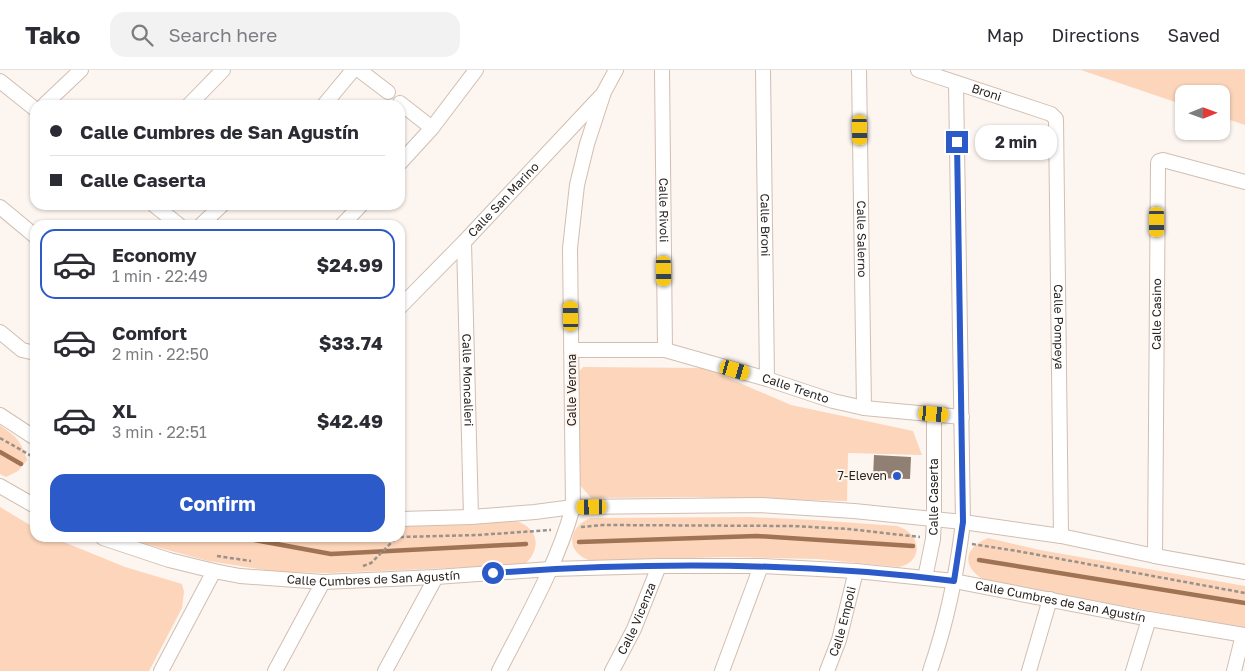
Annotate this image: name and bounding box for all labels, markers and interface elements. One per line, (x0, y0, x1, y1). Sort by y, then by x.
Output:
search box (110, 12, 460, 57)
text: Tako (25, 20, 80, 49)
icon: search (128, 21, 156, 49)
text: Search here (168, 23, 277, 46)
text: Map (987, 24, 1023, 46)
text: Directions (1051, 24, 1139, 46)
text: Saved (1167, 24, 1220, 46)
street label: Broni (970, 80, 1003, 104)
north arrow (1175, 85, 1230, 140)
map controls (1175, 85, 1230, 140)
car (852, 115, 867, 145)
text: Calle Cumbres de San Agustín (80, 120, 359, 143)
callout: 2 min (974, 124, 1057, 160)
route end (946, 131, 968, 153)
text: 2 min (995, 132, 1037, 152)
street label: Calle San Marino (465, 159, 542, 240)
text: Calle Caserta (80, 168, 206, 191)
street label: Calle Rivoli (656, 178, 672, 242)
street label: Calle Broni (758, 193, 773, 257)
street label: Calle Salerno (854, 200, 870, 278)
car (1149, 207, 1164, 237)
icon: car (52, 242, 97, 287)
text: Economy (112, 243, 197, 266)
text: $24.99 (317, 253, 383, 276)
car (656, 256, 671, 286)
text: 1 min · 22:49 (112, 266, 208, 286)
street label: Calle Casino (1149, 278, 1164, 350)
street label: Calle Pompeya (1051, 284, 1067, 370)
car (563, 301, 578, 331)
icon: car (52, 320, 97, 365)
text: Comfort (112, 321, 187, 344)
text: $33.74 (319, 331, 383, 354)
street label: Calle Moncalieri (459, 333, 477, 426)
text: 2 min · 22:50 (112, 344, 209, 364)
street label: Calle Verona (564, 354, 579, 426)
car (718, 359, 751, 381)
street label: Calle Trento (760, 370, 831, 406)
icon: car (52, 398, 97, 443)
text: XL (112, 399, 137, 422)
car (918, 405, 949, 423)
text: $42.49 (317, 409, 383, 432)
text: 3 min · 22:51 (112, 422, 207, 442)
street label: Calle Caserta (925, 458, 941, 536)
place label: 7-Eleven (837, 468, 887, 483)
marker: 7-Eleven (891, 470, 903, 482)
button: Confirm (50, 474, 385, 532)
car (576, 499, 607, 515)
route start (482, 562, 504, 584)
street label: Calle Cumbres de San Agustín (286, 567, 460, 589)
street label: Calle Cumbres de San Agustín (974, 577, 1147, 625)
street label: Calle Vicenza (614, 580, 659, 657)
street label: Calle Empoli (825, 585, 859, 659)

